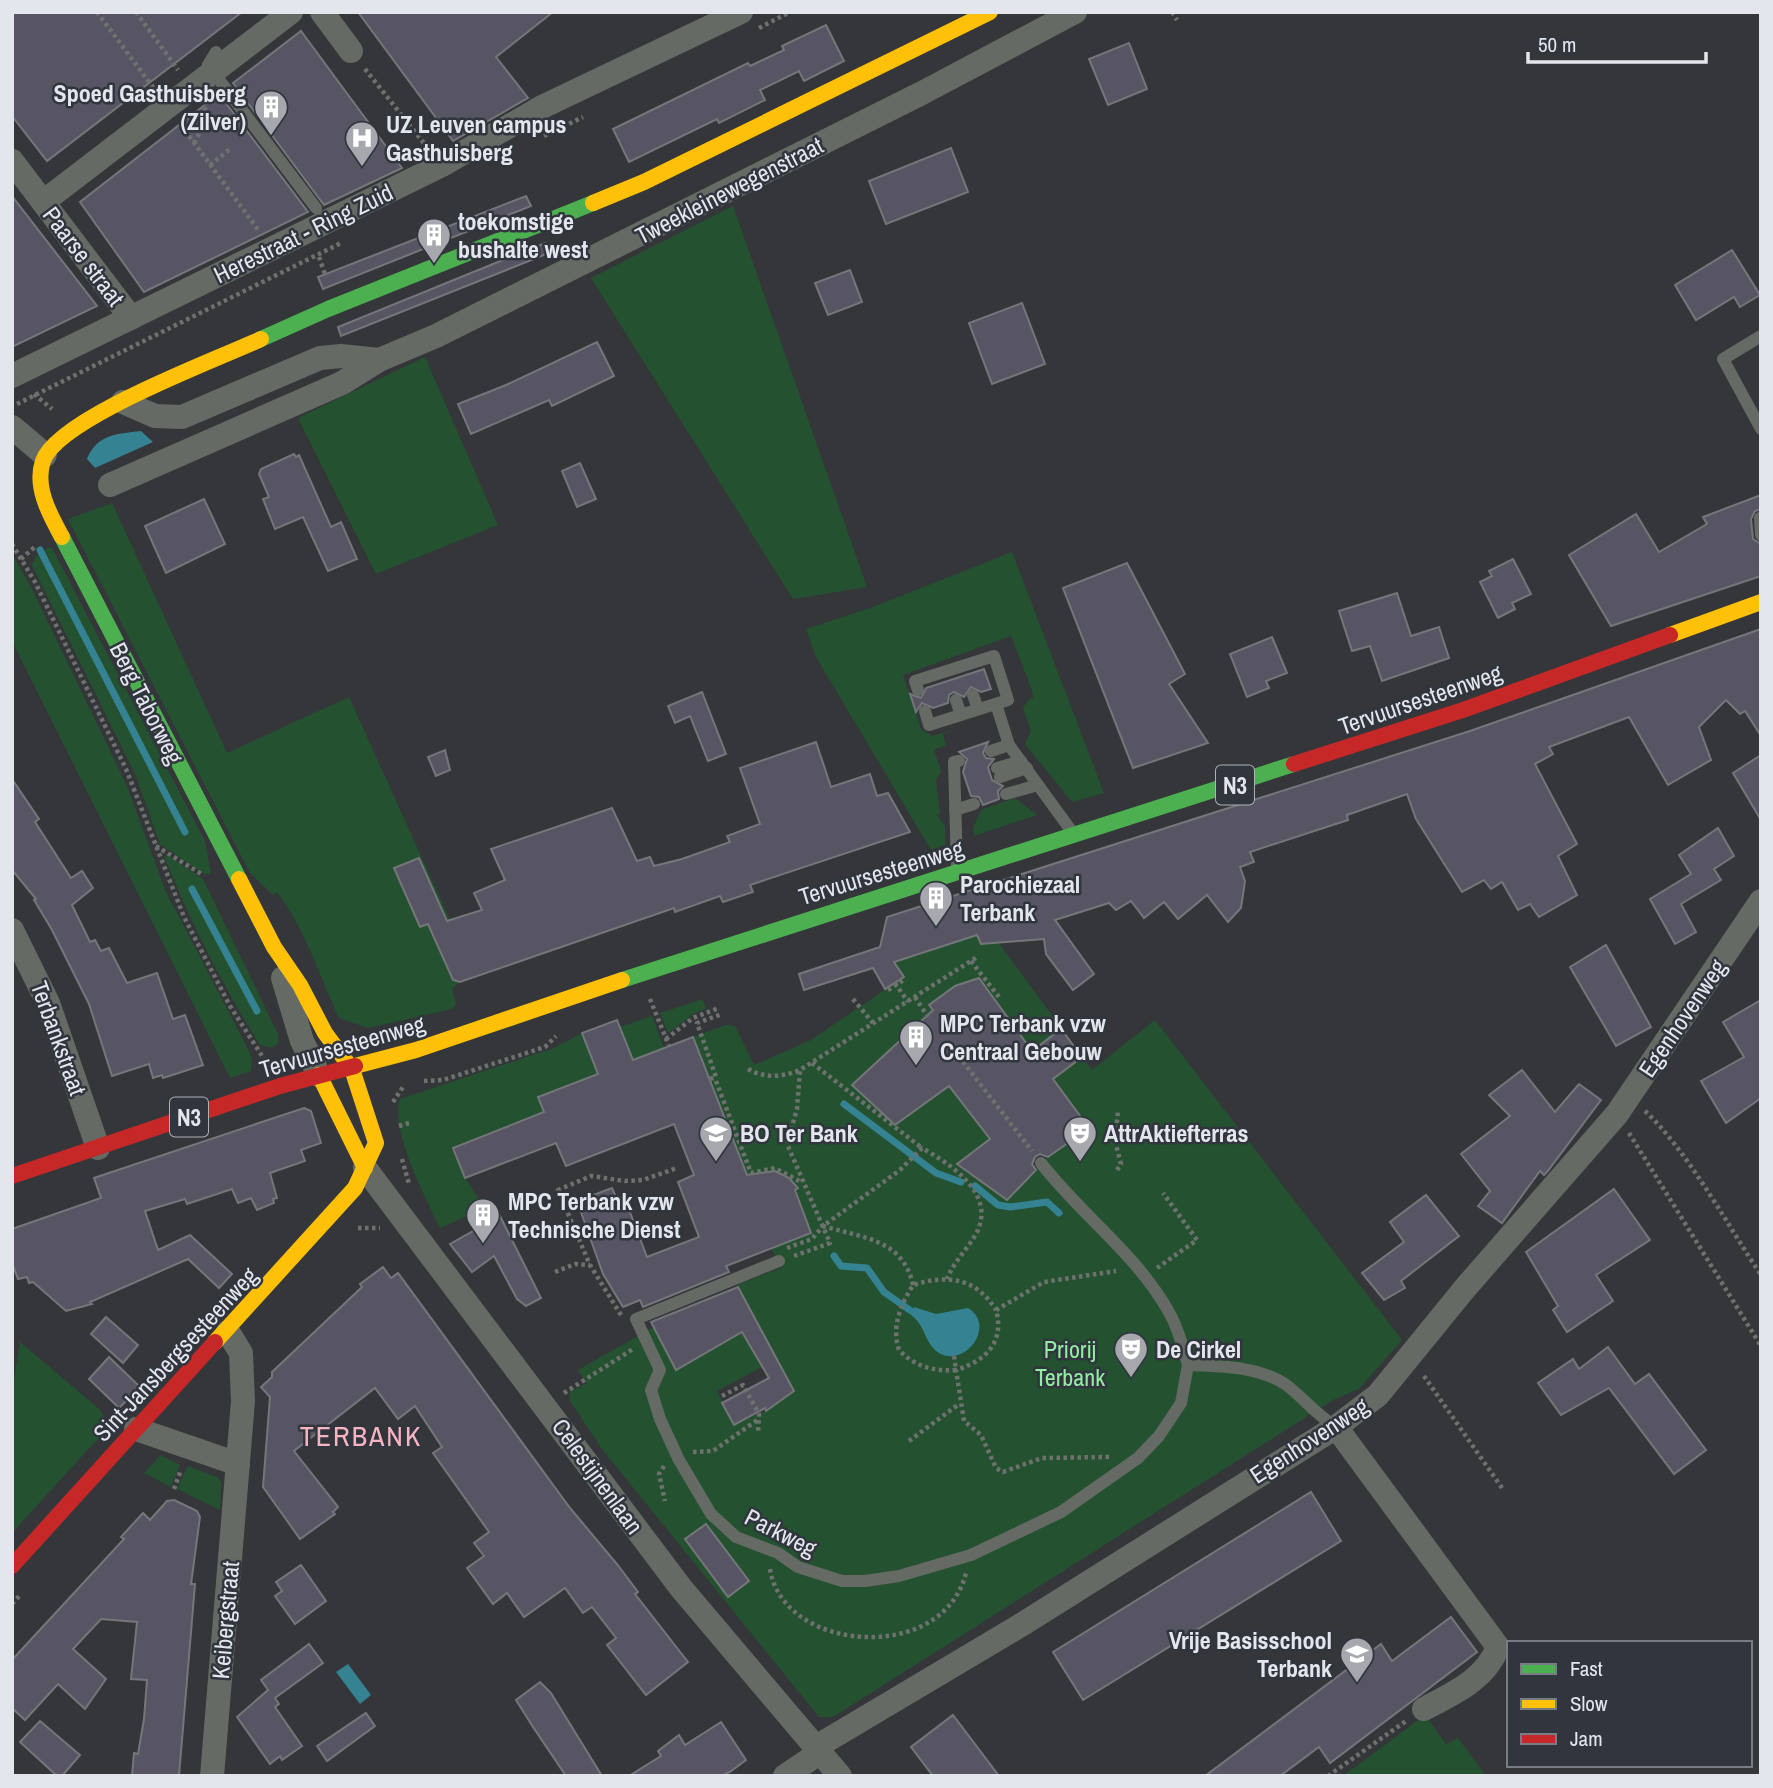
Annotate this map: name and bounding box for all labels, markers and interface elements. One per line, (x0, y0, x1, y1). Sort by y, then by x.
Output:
scale bar (1528, 21, 1706, 65)
text: 50 m (1538, 30, 1576, 59)
place label: Spoed Gasthuisberg (Zilver) (54, 77, 246, 137)
building icon: Spoed Gasthuisberg (Zilver) (252, 88, 290, 137)
place label: UZ Leuven campus Gasthuisberg (386, 108, 567, 168)
hospital icon: UZ Leuven campus Gasthuisberg (343, 119, 381, 168)
street label: Tweekleinewegenstraat (630, 129, 829, 251)
street label: Herestraat - Ring Zuid (208, 176, 398, 290)
street label: Paarse straat (36, 200, 132, 313)
place label: toekomstige bushalte west (458, 205, 589, 265)
building icon: toekomstige bushalte west (415, 216, 453, 265)
street label: Berg Taborweg (103, 637, 191, 769)
street label: Tervuursesteenweg (1334, 656, 1506, 742)
road number: N3 (1216, 765, 1254, 804)
street label: Tervuursesteenweg (795, 832, 967, 912)
place label: Parochiezaal Terbank (960, 868, 1080, 928)
building icon: Parochiezaal Terbank (917, 879, 955, 928)
street label: Egenhovenweg (1631, 953, 1733, 1083)
street label: Terbankstraat (24, 977, 95, 1100)
street label: Tervuursesteenweg (256, 1007, 428, 1085)
place label: MPC Terbank vzw Centraal Gebouw (940, 1007, 1107, 1067)
building icon: MPC Terbank vzw Centraal Gebouw (897, 1018, 935, 1067)
road number: N3 (170, 1098, 208, 1136)
school or university icon: BO Ter Bank (697, 1114, 735, 1163)
theatre icon: AttrAktiefterras (1061, 1114, 1099, 1163)
place label: BO Ter Bank (740, 1117, 858, 1149)
place label: AttrAktiefterras (1104, 1117, 1248, 1149)
place label: MPC Terbank vzw Technische Dienst (508, 1185, 681, 1245)
building icon: MPC Terbank vzw Technische Dienst (464, 1196, 502, 1245)
street label: Sint-Jansbergsesteenweg (86, 1260, 264, 1448)
theatre icon: De Cirkel (1112, 1330, 1150, 1379)
park label: Priorij Terbank (1035, 1333, 1105, 1393)
place label: De Cirkel (1156, 1333, 1241, 1365)
street label: Egenhovenweg (1243, 1390, 1375, 1490)
street label: Celestijnenlaan (545, 1412, 651, 1540)
district label: TERBANK (300, 1417, 422, 1455)
street label: Parkweg (740, 1500, 822, 1564)
street label: Keibergstraat (204, 1559, 246, 1680)
place label: Vrije Basisschool Terbank (1169, 1624, 1332, 1684)
school or university icon: Vrije Basisschool Terbank (1338, 1635, 1376, 1684)
legend (1507, 1641, 1752, 1767)
text: Fast (1570, 1654, 1603, 1683)
text: Slow (1570, 1689, 1608, 1718)
text: Jam (1570, 1724, 1603, 1753)

